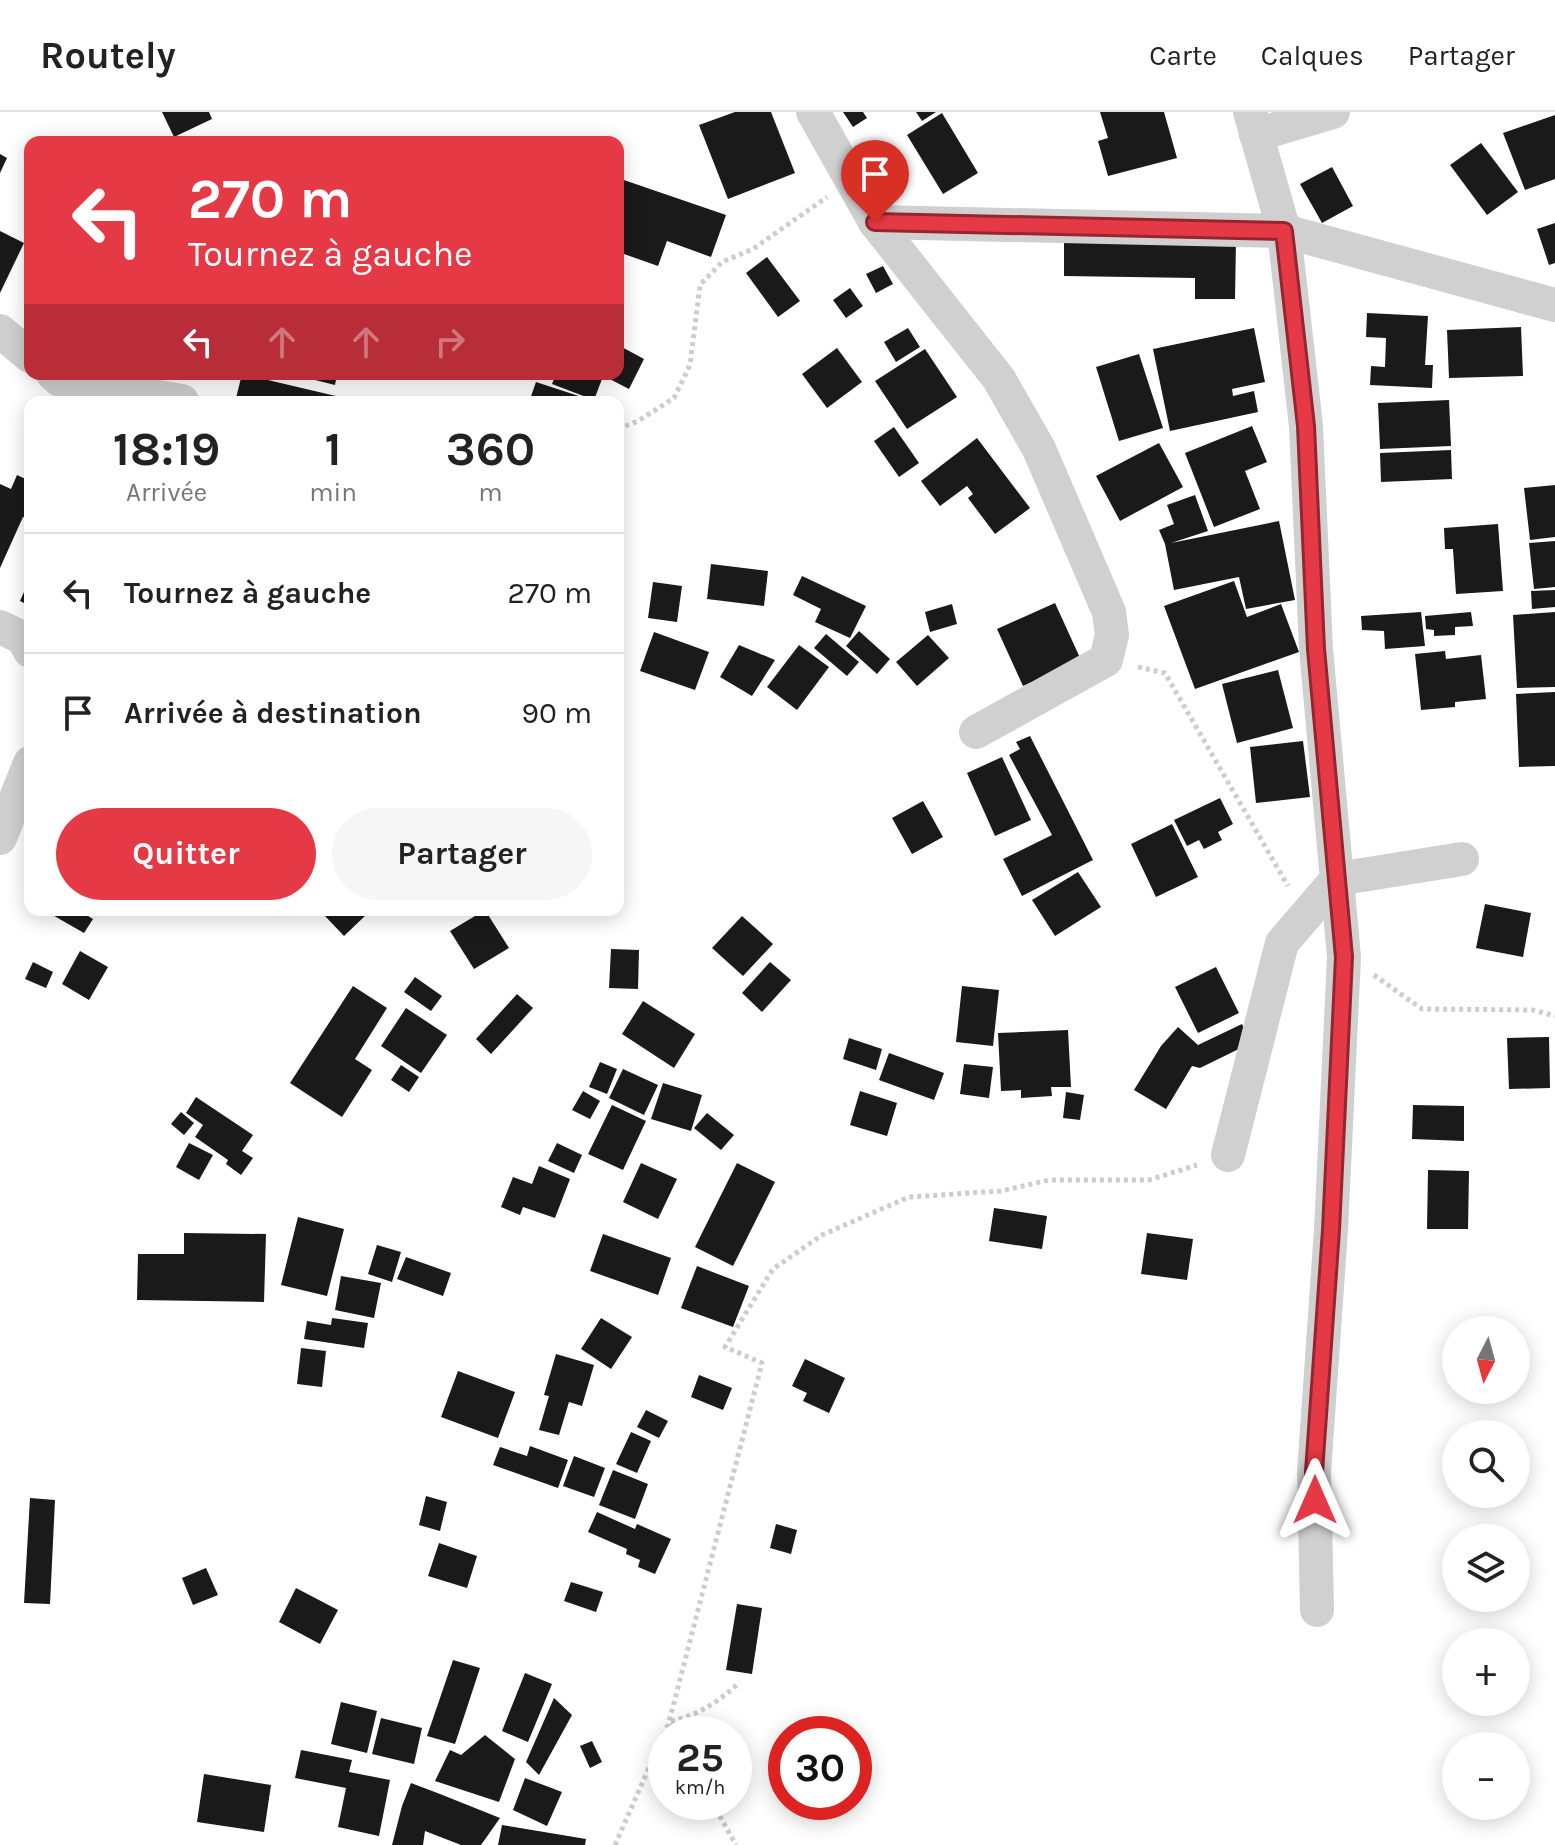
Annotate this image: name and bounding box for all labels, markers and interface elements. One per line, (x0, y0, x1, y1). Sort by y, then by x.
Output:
text: Routely (40, 33, 176, 78)
text: Carte (1149, 39, 1217, 72)
text: Calques (1261, 39, 1364, 72)
text: Partager (1408, 39, 1515, 72)
pin (841, 140, 909, 222)
icon: arrive (853, 152, 897, 196)
text: 270 m (188, 166, 352, 231)
icon: left (56, 168, 160, 272)
text: Tournez à gauche (188, 233, 473, 275)
icon: left (176, 320, 220, 364)
icon: ahead (260, 320, 304, 364)
icon: ahead (344, 320, 388, 364)
icon: right (428, 320, 472, 364)
text: 18:19 (113, 421, 220, 477)
text: 1 (324, 421, 342, 477)
text: 360 (446, 421, 535, 477)
text: Arrivée (126, 477, 207, 508)
text: min (309, 477, 357, 508)
text: m (478, 477, 503, 508)
icon: left (56, 571, 100, 615)
text: Tournez à gauche (124, 575, 371, 611)
text: 270 m (508, 575, 592, 611)
icon: arrive (56, 691, 100, 735)
text: Arrivée à destination (124, 695, 422, 731)
text: 90 m (522, 695, 592, 731)
button: Quitter (56, 808, 316, 900)
button: Partager (332, 808, 592, 900)
north arrow (1442, 1316, 1530, 1404)
map controls (1442, 1316, 1530, 1820)
button: search (1442, 1420, 1530, 1508)
position arrow (1273, 1458, 1357, 1542)
button: layers (1442, 1524, 1530, 1612)
button: + (1442, 1628, 1530, 1716)
speed limit sign: 30 (768, 1716, 872, 1820)
button: − (1442, 1732, 1530, 1820)
text: 25 (676, 1734, 724, 1781)
text: km/h (675, 1776, 725, 1799)

